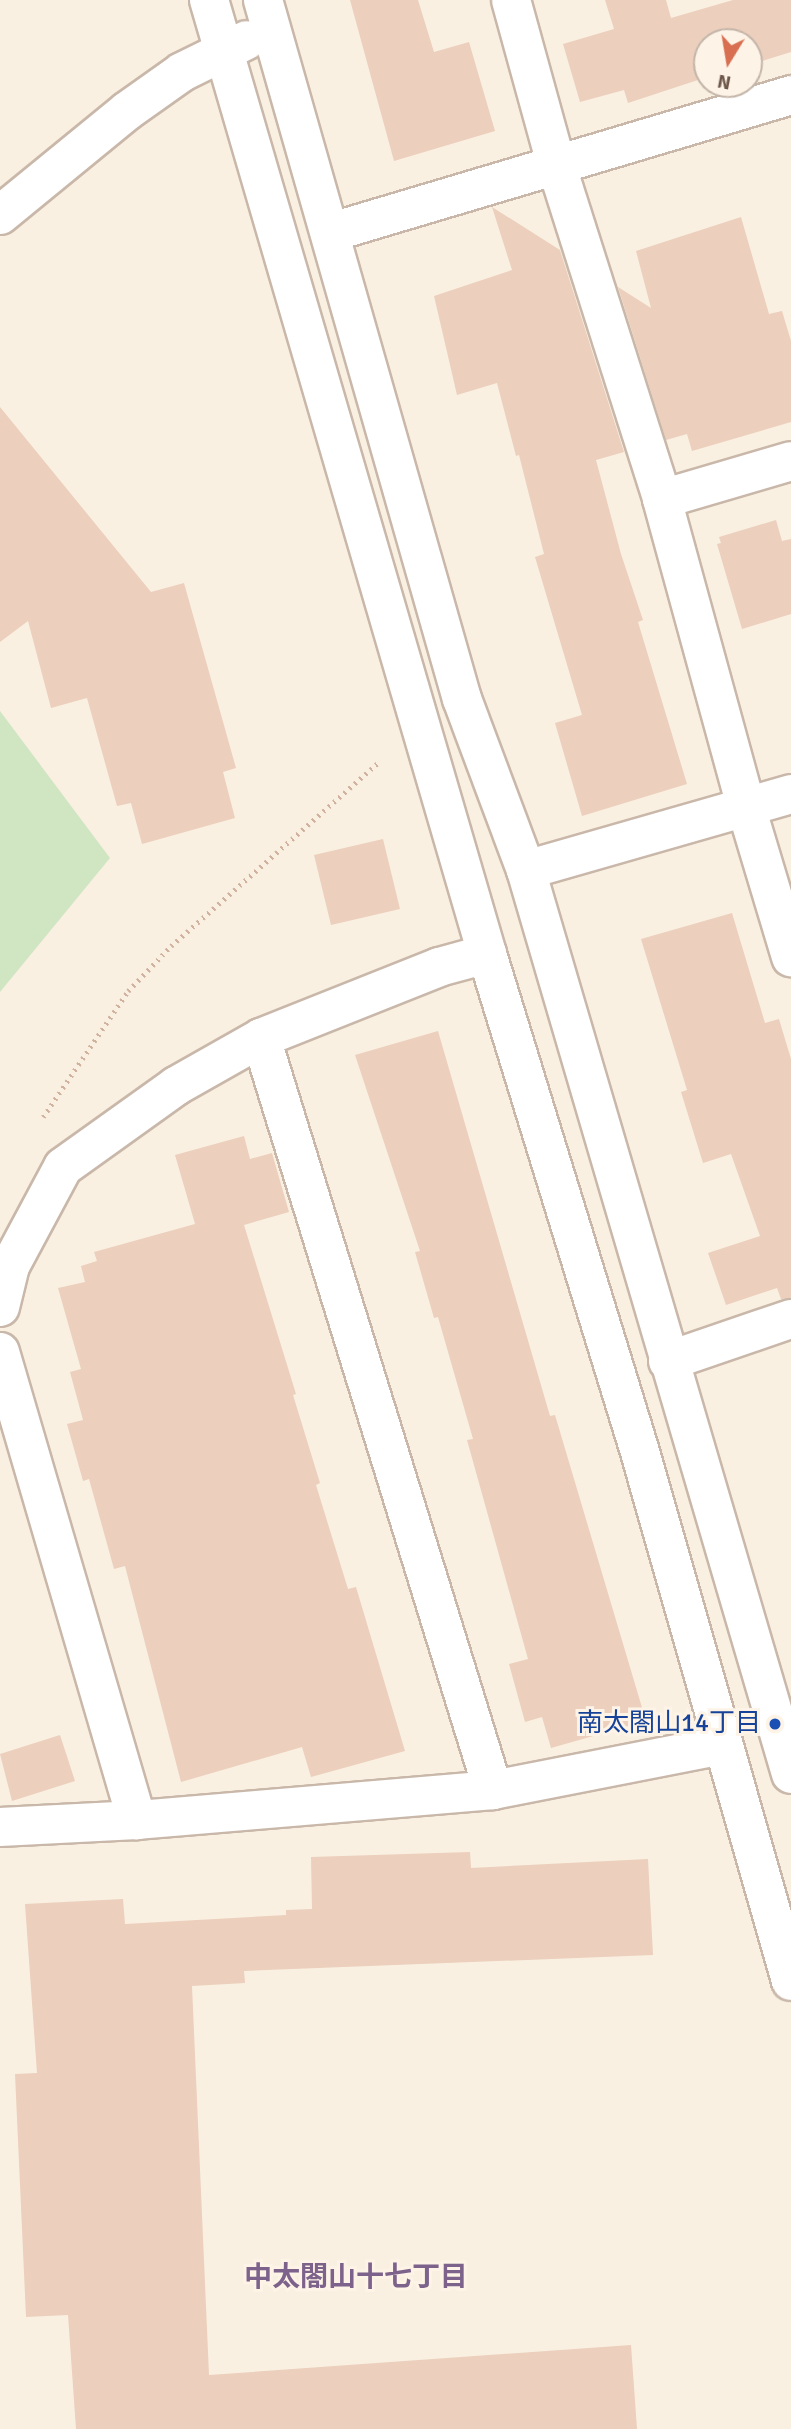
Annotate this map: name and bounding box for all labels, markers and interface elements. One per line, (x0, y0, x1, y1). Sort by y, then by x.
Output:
north arrow (693, 28, 763, 98)
text: N (716, 69, 733, 95)
place label: 南太閤山14丁目 (577, 1708, 761, 1740)
marker: 南太閤山14丁目 (767, 1716, 783, 1732)
district label: 中太閤山十七丁目 (244, 2260, 468, 2294)

